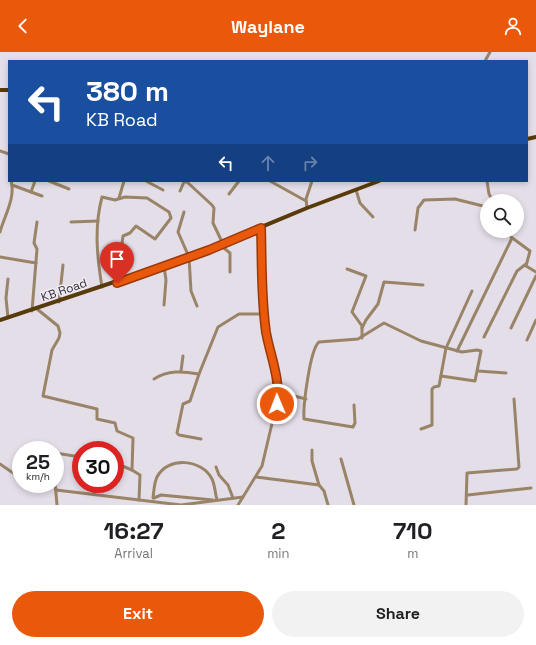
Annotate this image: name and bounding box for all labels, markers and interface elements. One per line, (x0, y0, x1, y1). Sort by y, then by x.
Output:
icon: back (12, 15, 34, 37)
text: Waylane (231, 15, 305, 38)
icon: person (502, 15, 524, 37)
text: 380 m (86, 73, 169, 109)
icon: left (20, 76, 72, 128)
text: KB Road (86, 108, 158, 131)
icon: left (215, 152, 237, 174)
icon: ahead (257, 152, 279, 174)
icon: right (299, 152, 321, 174)
map controls (480, 194, 524, 238)
button: search (480, 194, 524, 238)
pin (100, 242, 134, 283)
icon: arrive (106, 248, 128, 270)
street label: KB Road (39, 275, 89, 305)
position arrow (256, 383, 298, 425)
speed limit sign: 30 (72, 441, 124, 493)
text: 25 (26, 449, 50, 475)
text: km/h (26, 470, 50, 483)
text: 16:27 (104, 515, 164, 546)
text: 2 (271, 515, 285, 546)
text: 710 (393, 515, 432, 546)
text: Arrival (114, 545, 153, 562)
text: min (267, 545, 290, 562)
text: m (407, 545, 418, 562)
button: Exit (12, 591, 264, 637)
button: Share (272, 591, 524, 637)

